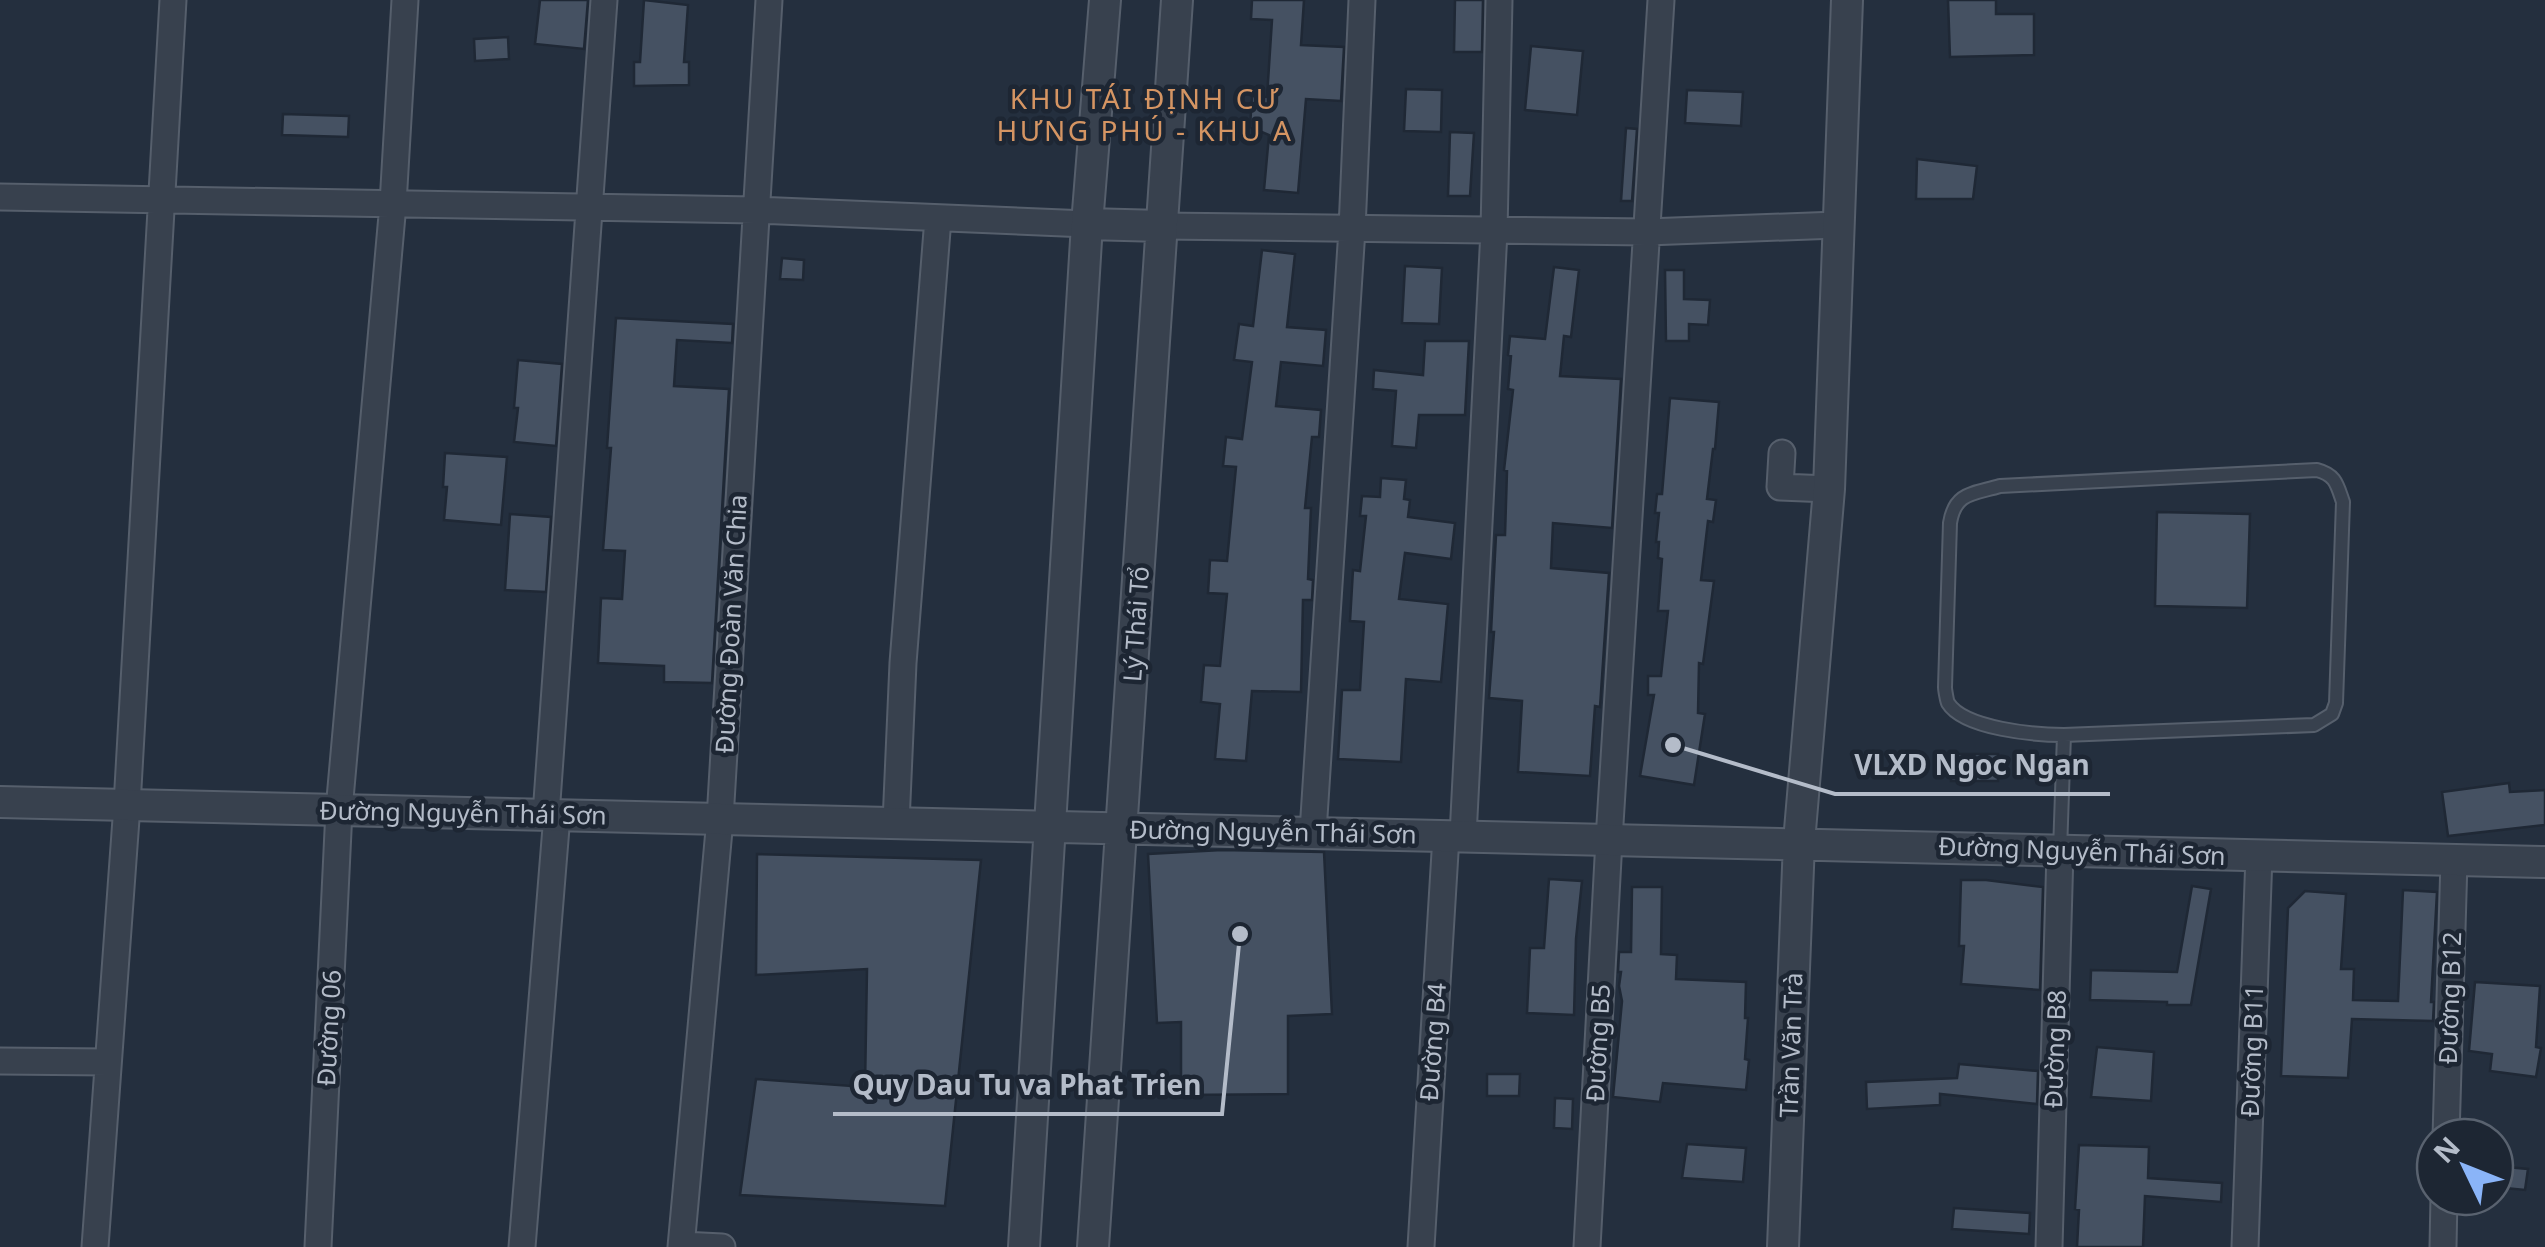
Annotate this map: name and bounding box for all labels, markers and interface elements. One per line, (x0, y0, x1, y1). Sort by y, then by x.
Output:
district label: KHU TÁI ĐỊNH CƯ HƯNG PHÚ - KHU A (997, 79, 1294, 149)
street label: Đường Đoàn Văn Chia (706, 494, 754, 754)
street label: Lý Thái Tổ (1114, 565, 1156, 683)
callout: VLXD Ngoc Ngan (1835, 736, 2110, 794)
text: VLXD Ngoc Ngan (1854, 745, 2090, 783)
street label: Đường Nguyễn Thái Sơn (319, 792, 607, 832)
street label: Đường Nguyễn Thái Sơn (1129, 811, 1417, 851)
street label: Đường Nguyễn Thái Sơn (1938, 828, 2226, 872)
street label: Đường B12 (2430, 931, 2468, 1065)
street label: Đường 06 (308, 969, 348, 1087)
street label: Trần Văn Trà (1770, 972, 1810, 1118)
street label: Đường B4 (1411, 982, 1453, 1102)
street label: Đường B5 (1577, 983, 1617, 1103)
street label: Đường B11 (2232, 984, 2270, 1118)
street label: Đường B8 (2035, 989, 2073, 1109)
callout: Quy Dau Tu va Phat Trien (833, 1056, 1222, 1114)
text: Quy Dau Tu va Phat Trien (853, 1065, 1202, 1103)
north arrow (2415, 1117, 2515, 1217)
text: N (2424, 1128, 2468, 1171)

